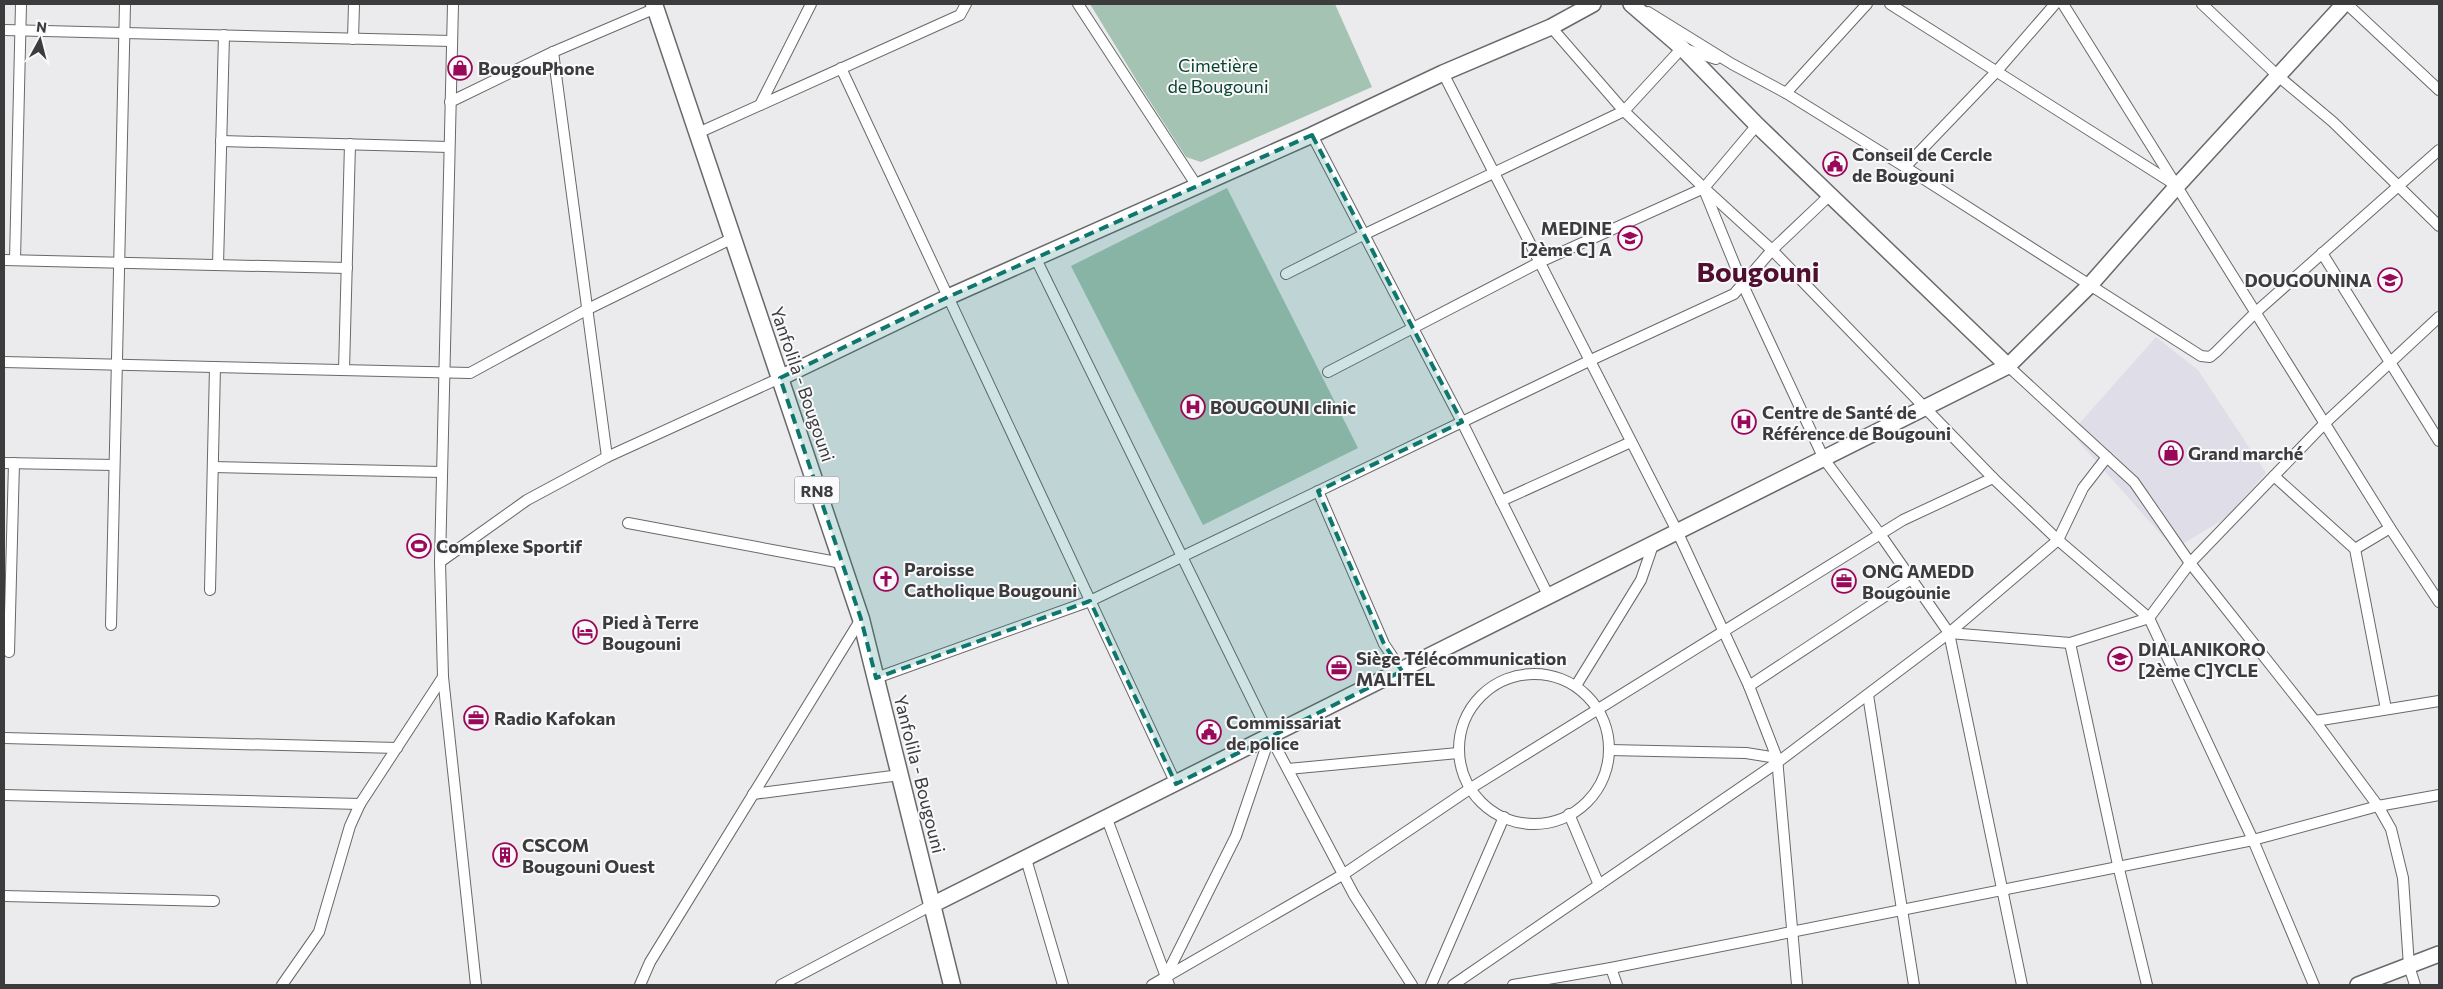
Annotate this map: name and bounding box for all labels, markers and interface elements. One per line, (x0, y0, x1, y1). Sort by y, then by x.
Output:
north arrow (15, 15, 65, 65)
text: N (35, 18, 48, 36)
park label: Cimetière de Bougouni (1167, 54, 1269, 97)
shop icon: BougouPhone (447, 55, 473, 81)
place label: BougouPhone (478, 57, 594, 79)
place label: Conseil de Cercle de Bougouni (1852, 143, 1992, 186)
public building icon: Conseil de Cercle de Bougouni (1822, 151, 1848, 177)
place label: MEDINE [2ème C] A (1520, 217, 1612, 260)
school or university icon: MEDINE [2ème C] A (1617, 225, 1643, 251)
district label: Bougouni (1696, 254, 1820, 288)
school or university icon: DOUGOUNINA (2377, 267, 2403, 293)
place label: DOUGOUNINA (2245, 269, 2372, 291)
street label: Yanfolila - Bougouni (766, 304, 840, 464)
hospital icon: BOUGOUNI clinic (1180, 394, 1206, 420)
place label: BOUGOUNI clinic (1210, 396, 1356, 418)
place label: Centre de Santé de Référence de Bougouni (1762, 401, 1951, 444)
hospital icon: Centre de Santé de Référence de Bougouni (1731, 409, 1757, 435)
shop icon: Grand marché (2158, 440, 2184, 466)
place label: Grand marché (2188, 442, 2303, 464)
road number: RN8 (794, 476, 840, 504)
sports icon: Complexe Sportif (406, 533, 432, 559)
place label: Complexe Sportif (436, 535, 583, 557)
place label: Paroisse Catholique Bougouni (904, 558, 1077, 601)
place label: ONG AMEDD Bougounie (1862, 560, 1974, 603)
church icon: Paroisse Catholique Bougouni (873, 566, 899, 592)
office icon: ONG AMEDD Bougounie (1831, 568, 1857, 594)
place label: Pied à Terre Bougouni (602, 611, 699, 654)
hotel icon: Pied à Terre Bougouni (572, 619, 598, 645)
place label: DIALANIKORO [2ème C]YCLE (2138, 638, 2266, 681)
school or university icon: DIALANIKORO [2ème C]YCLE (2107, 646, 2133, 672)
place label: Siège Télécommunication MALITEL (1356, 647, 1567, 690)
office icon: Siège Télécommunication MALITEL (1326, 655, 1352, 681)
street label: Yanfolila - Bougouni (890, 692, 950, 856)
office icon: Radio Kafokan (463, 705, 489, 731)
place label: Radio Kafokan (494, 707, 616, 729)
place label: Commissariat de police (1226, 711, 1342, 754)
public building icon: Commissariat de police (1196, 719, 1222, 745)
place label: CSCOM Bougouni Ouest (522, 834, 655, 877)
building icon: CSCOM Bougouni Ouest (492, 842, 518, 868)

